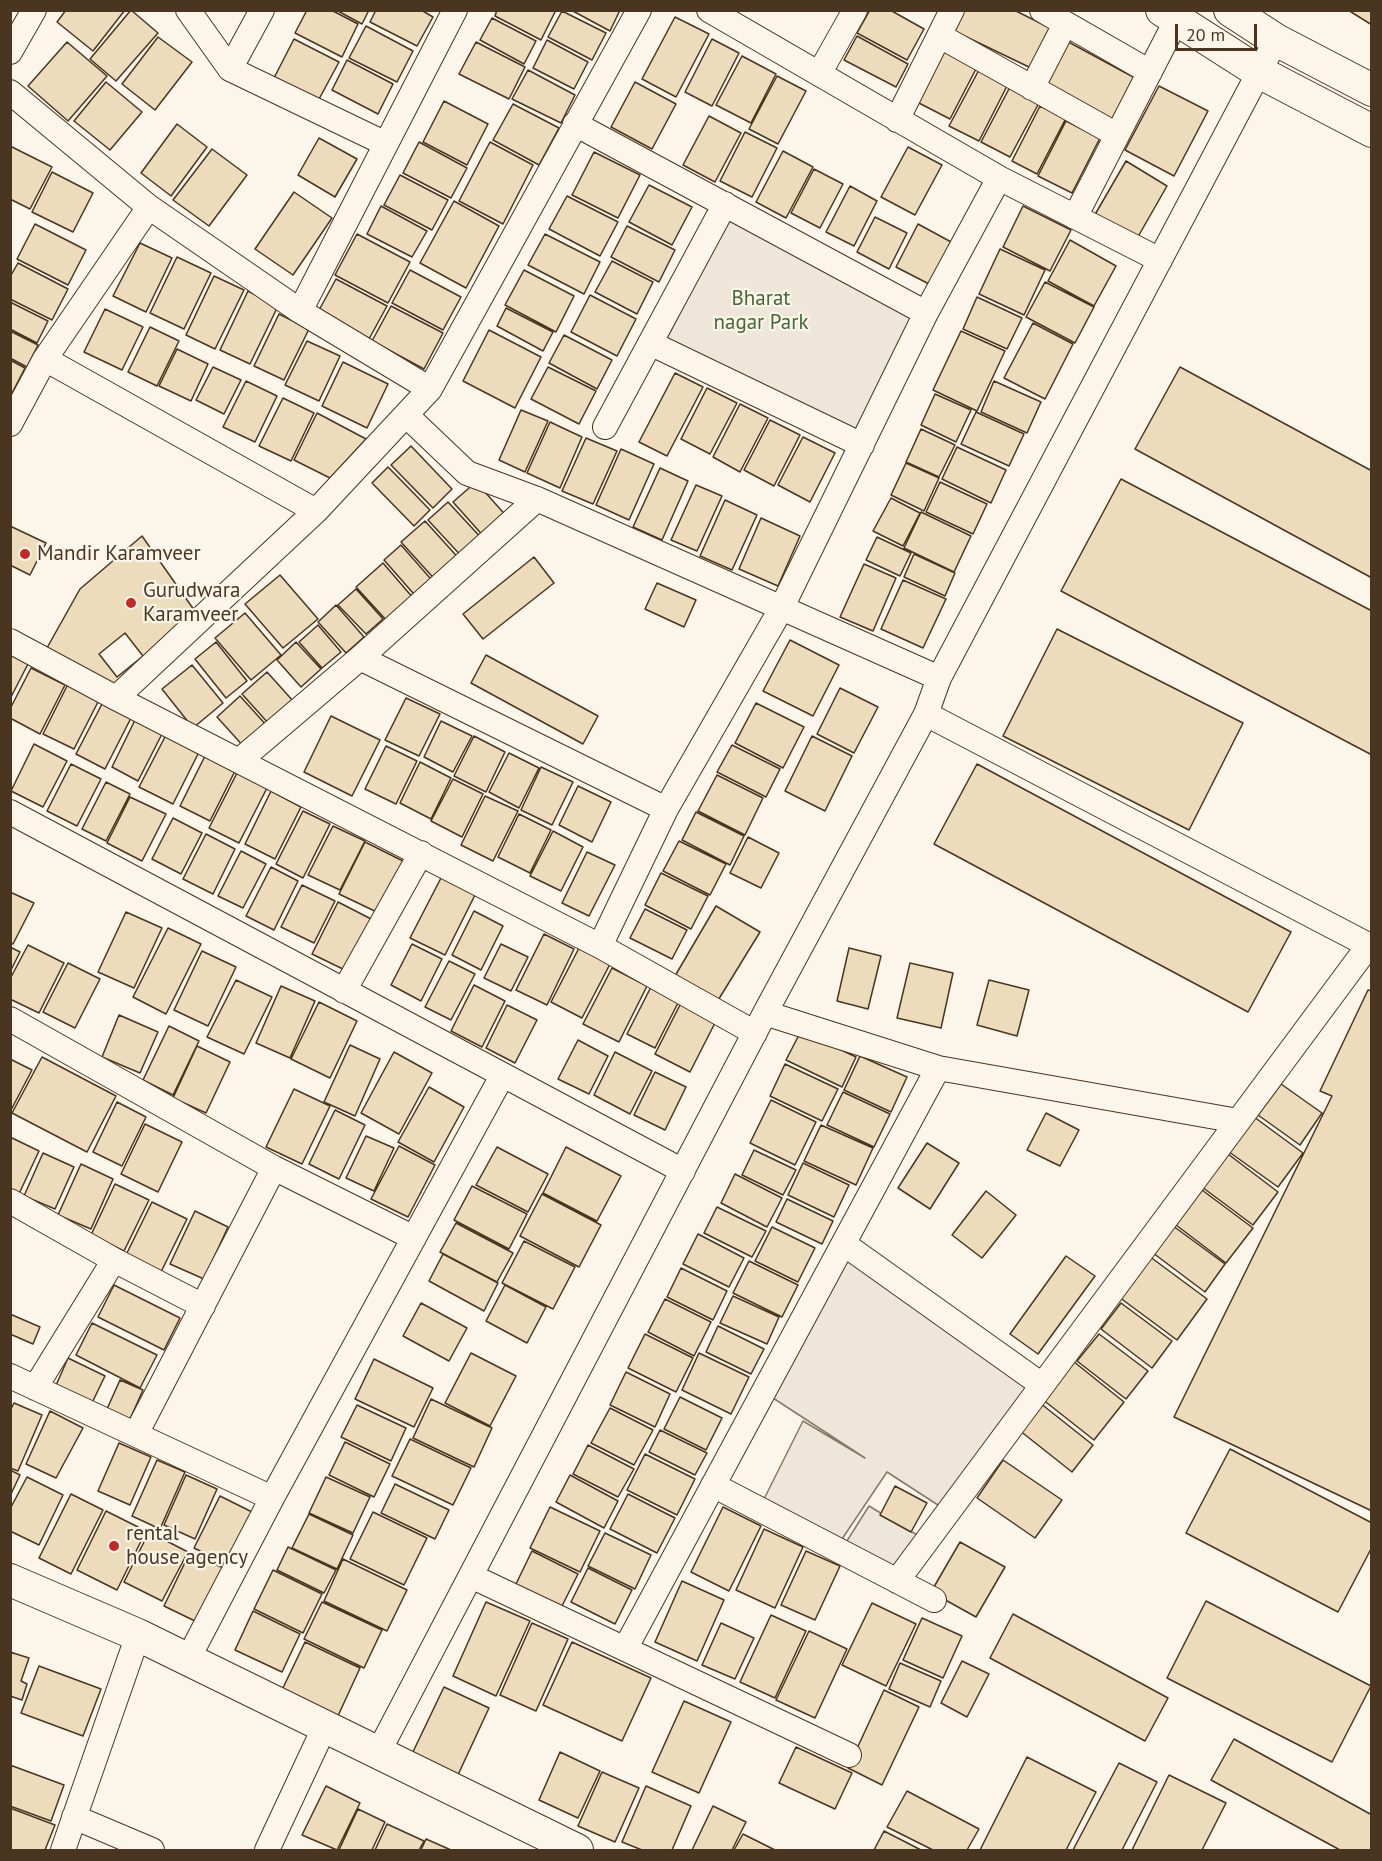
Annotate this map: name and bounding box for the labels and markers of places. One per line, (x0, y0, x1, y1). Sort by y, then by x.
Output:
place label: Mandir Karamveer (37, 541, 201, 567)
marker: Mandir Karamveer (18, 547, 32, 561)
place label: Gurudwara Karamveer (143, 578, 240, 628)
marker: Gurudwara Karamveer (124, 596, 138, 610)
place label: rental house agency (126, 1521, 248, 1571)
marker: rental house agency (107, 1539, 121, 1553)

